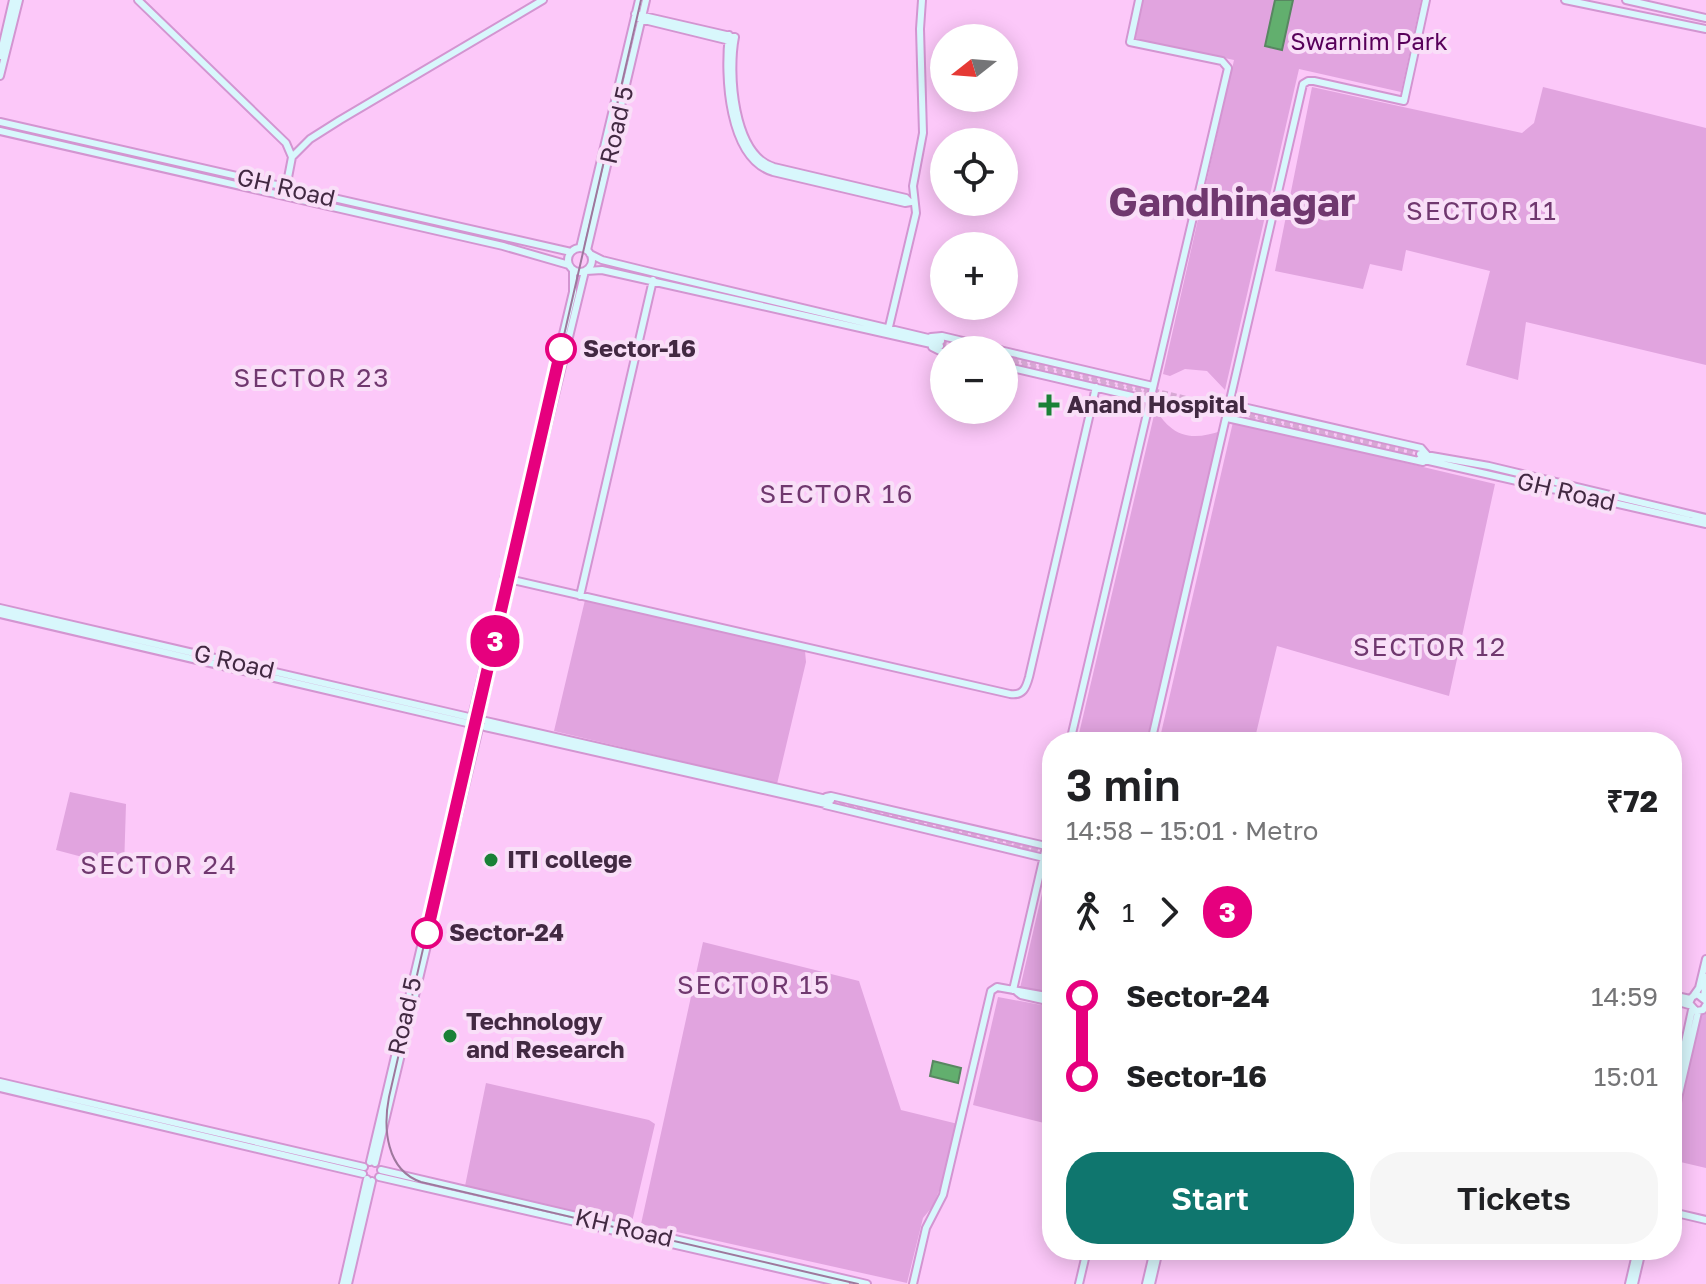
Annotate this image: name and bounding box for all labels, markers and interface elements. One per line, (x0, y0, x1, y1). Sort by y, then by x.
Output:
north arrow (930, 24, 1018, 112)
map controls (930, 24, 1018, 424)
park label: Swarnim Park (1290, 26, 1448, 55)
street label: Road 5 (593, 83, 639, 166)
button: locate (930, 128, 1018, 216)
street label: GH Road (234, 161, 338, 212)
district label: Gandhinagar (1108, 177, 1356, 225)
district label: SECTOR 11 (1406, 195, 1558, 226)
button: + (930, 232, 1018, 320)
place label: Sector-16 (583, 333, 696, 362)
marker: Sector-16 (546, 334, 576, 364)
button: − (930, 336, 1018, 424)
district label: SECTOR 23 (234, 362, 390, 393)
place label: Anand Hospital (1067, 389, 1247, 418)
marker: Anand Hospital (1038, 394, 1060, 416)
street label: GH Road (1514, 465, 1618, 516)
district label: SECTOR 16 (760, 478, 914, 509)
line badge: 3 (469, 615, 521, 667)
text: 3 (486, 624, 504, 657)
district label: SECTOR 12 (1353, 631, 1507, 662)
street label: G Road (191, 637, 277, 684)
text: 3 min (1066, 758, 1181, 811)
text: ₹72 (1606, 783, 1658, 819)
text: 14:58 – 15:01 · Metro (1066, 815, 1318, 846)
place label: ITI college (507, 844, 632, 873)
district label: SECTOR 24 (80, 849, 238, 880)
marker: ITI college (482, 851, 500, 869)
icon: walk (1066, 890, 1110, 934)
icon: forward (1147, 890, 1191, 934)
text: 3 (1219, 895, 1236, 928)
text: 1 (1122, 897, 1135, 928)
place label: Sector-24 (449, 917, 564, 946)
marker: Sector-24 (412, 918, 442, 948)
district label: SECTOR 15 (677, 969, 831, 1000)
street label: Road 5 (381, 974, 427, 1057)
text: Sector-24 (1126, 978, 1270, 1014)
text: 14:59 (1591, 981, 1658, 1012)
place label: Technology and Research (466, 1006, 625, 1063)
marker: Technology and Research (441, 1027, 459, 1045)
text: Sector-16 (1126, 1058, 1267, 1094)
text: 15:01 (1594, 1061, 1658, 1092)
button: Start (1066, 1152, 1354, 1244)
button: Tickets (1370, 1152, 1658, 1244)
street label: KH Road (573, 1201, 676, 1252)

